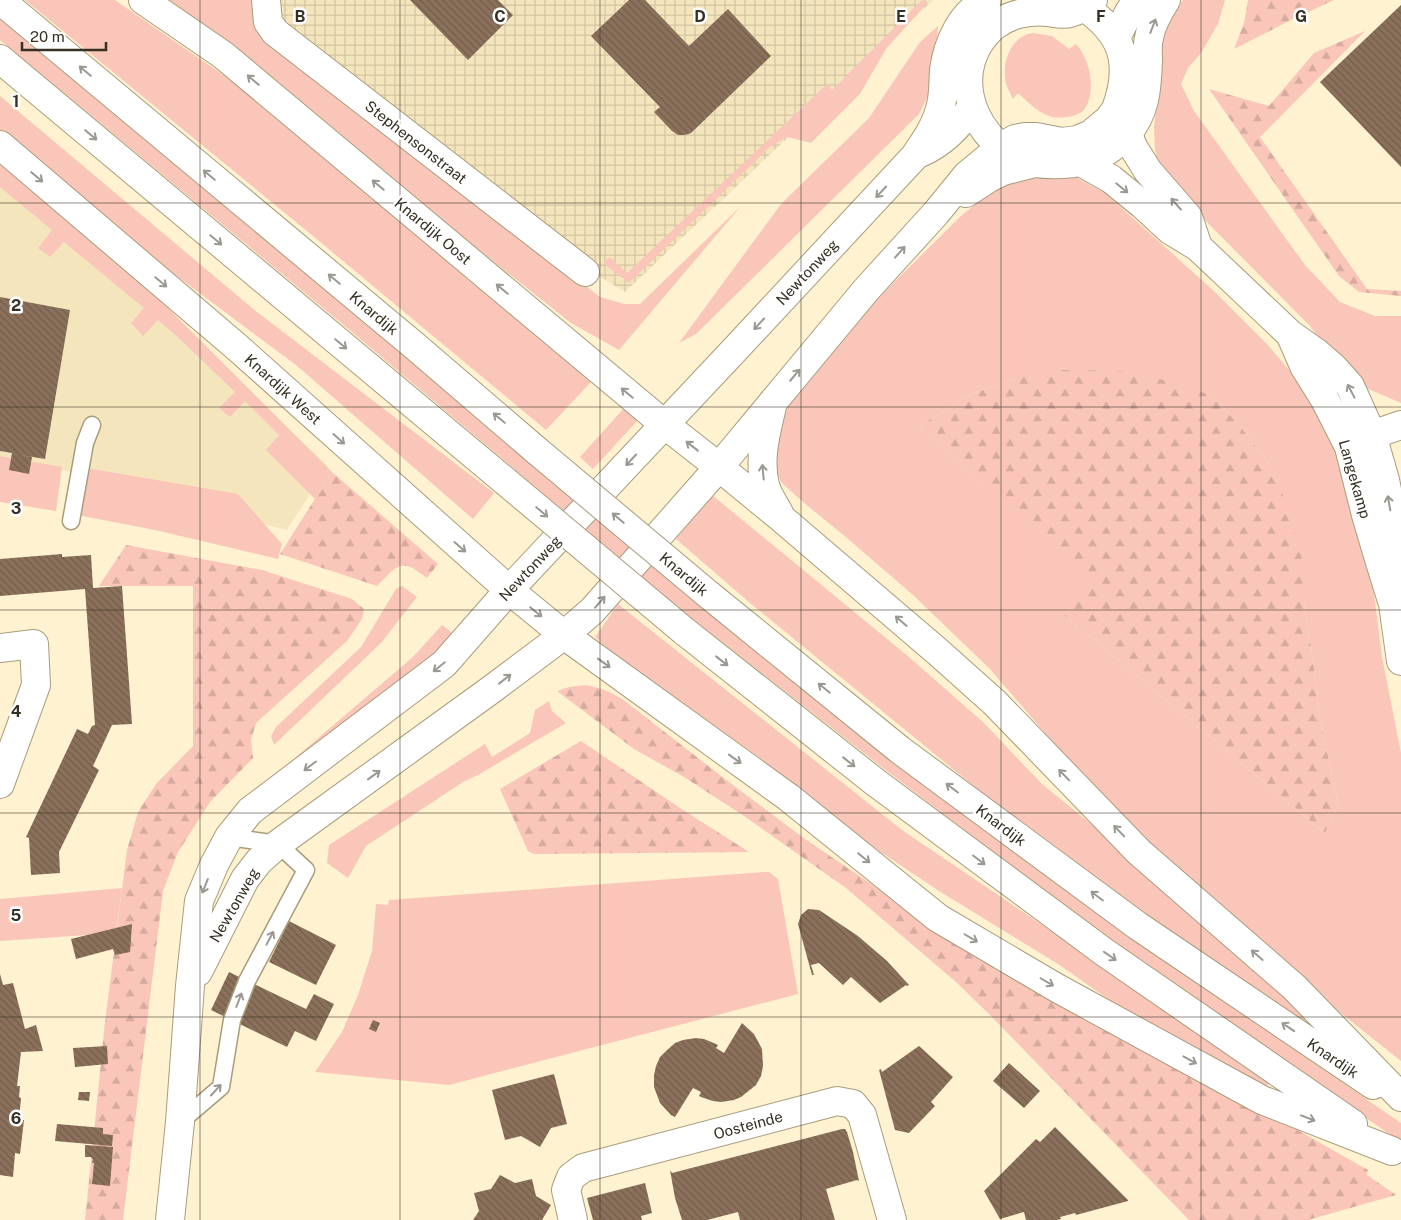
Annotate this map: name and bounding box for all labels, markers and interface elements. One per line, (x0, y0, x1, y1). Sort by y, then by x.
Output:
text: B (295, 7, 306, 26)
text: C (494, 7, 506, 26)
text: D (694, 7, 706, 26)
text: E (896, 7, 906, 26)
text: F (1096, 7, 1106, 26)
text: G (1295, 7, 1307, 26)
one-way arrow (1149, 19, 1158, 35)
scale bar (22, 20, 106, 52)
text: 20 m (30, 28, 65, 45)
one-way arrow (78, 65, 91, 77)
one-way arrow (247, 75, 260, 86)
text: 1 (13, 92, 19, 111)
street label: Stephensonstraat (362, 97, 470, 187)
one-way arrow (84, 130, 97, 141)
one-way arrow (203, 169, 216, 181)
one-way arrow (30, 171, 43, 182)
one-way arrow (371, 179, 384, 190)
one-way arrow (1115, 182, 1128, 193)
one-way arrow (875, 185, 887, 198)
street label: Knardijk Oost (391, 194, 475, 268)
one-way arrow (1171, 198, 1182, 211)
one-way arrow (209, 234, 222, 245)
street label: Newtonweg (772, 236, 842, 308)
one-way arrow (895, 245, 906, 258)
one-way arrow (328, 274, 341, 285)
one-way arrow (154, 277, 167, 288)
one-way arrow (496, 283, 509, 294)
street label: Knardijk (346, 288, 402, 338)
text: 2 (11, 296, 21, 315)
one-way arrow (753, 318, 765, 330)
one-way arrow (334, 338, 347, 349)
street label: Knardijk West (241, 350, 325, 428)
one-way arrow (789, 369, 801, 382)
one-way arrow (1346, 384, 1355, 399)
one-way arrow (621, 388, 634, 399)
one-way arrow (492, 412, 505, 424)
one-way arrow (332, 433, 345, 445)
street label: Langekamp (1336, 438, 1374, 521)
one-way arrow (686, 440, 699, 451)
one-way arrow (625, 454, 637, 466)
one-way arrow (759, 464, 768, 480)
one-way arrow (1384, 495, 1393, 511)
text: 3 (11, 499, 21, 518)
one-way arrow (535, 506, 548, 517)
one-way arrow (611, 513, 624, 524)
street label: Newtonweg (495, 532, 565, 604)
one-way arrow (453, 541, 466, 552)
street label: Knardijk (656, 549, 712, 599)
one-way arrow (595, 596, 606, 609)
one-way arrow (530, 607, 543, 618)
one-way arrow (895, 615, 908, 626)
one-way arrow (715, 656, 728, 667)
one-way arrow (597, 658, 611, 668)
one-way arrow (433, 662, 446, 673)
one-way arrow (498, 673, 511, 684)
one-way arrow (818, 683, 831, 694)
text: 4 (11, 702, 22, 721)
one-way arrow (728, 754, 742, 764)
one-way arrow (842, 757, 855, 768)
one-way arrow (303, 761, 317, 771)
one-way arrow (367, 769, 380, 780)
one-way arrow (1058, 769, 1070, 781)
one-way arrow (945, 783, 959, 793)
street label: Knardijk (973, 801, 1029, 849)
one-way arrow (1113, 825, 1125, 837)
one-way arrow (857, 853, 870, 864)
one-way arrow (972, 855, 986, 865)
street label: Newtonweg (206, 865, 262, 945)
one-way arrow (200, 878, 209, 893)
one-way arrow (1090, 890, 1104, 901)
text: 5 (11, 906, 22, 925)
one-way arrow (266, 931, 275, 946)
one-way arrow (964, 934, 978, 944)
one-way arrow (1251, 950, 1264, 961)
one-way arrow (1103, 951, 1117, 961)
one-way arrow (1040, 978, 1054, 988)
one-way arrow (235, 993, 244, 1009)
one-way arrow (1281, 1022, 1295, 1033)
street label: Knardijk (1304, 1035, 1362, 1081)
one-way arrow (1182, 1056, 1197, 1066)
one-way arrow (210, 1084, 222, 1096)
street label: Oosteinde (712, 1108, 784, 1142)
text: 6 (11, 1109, 21, 1128)
one-way arrow (1300, 1114, 1315, 1123)

